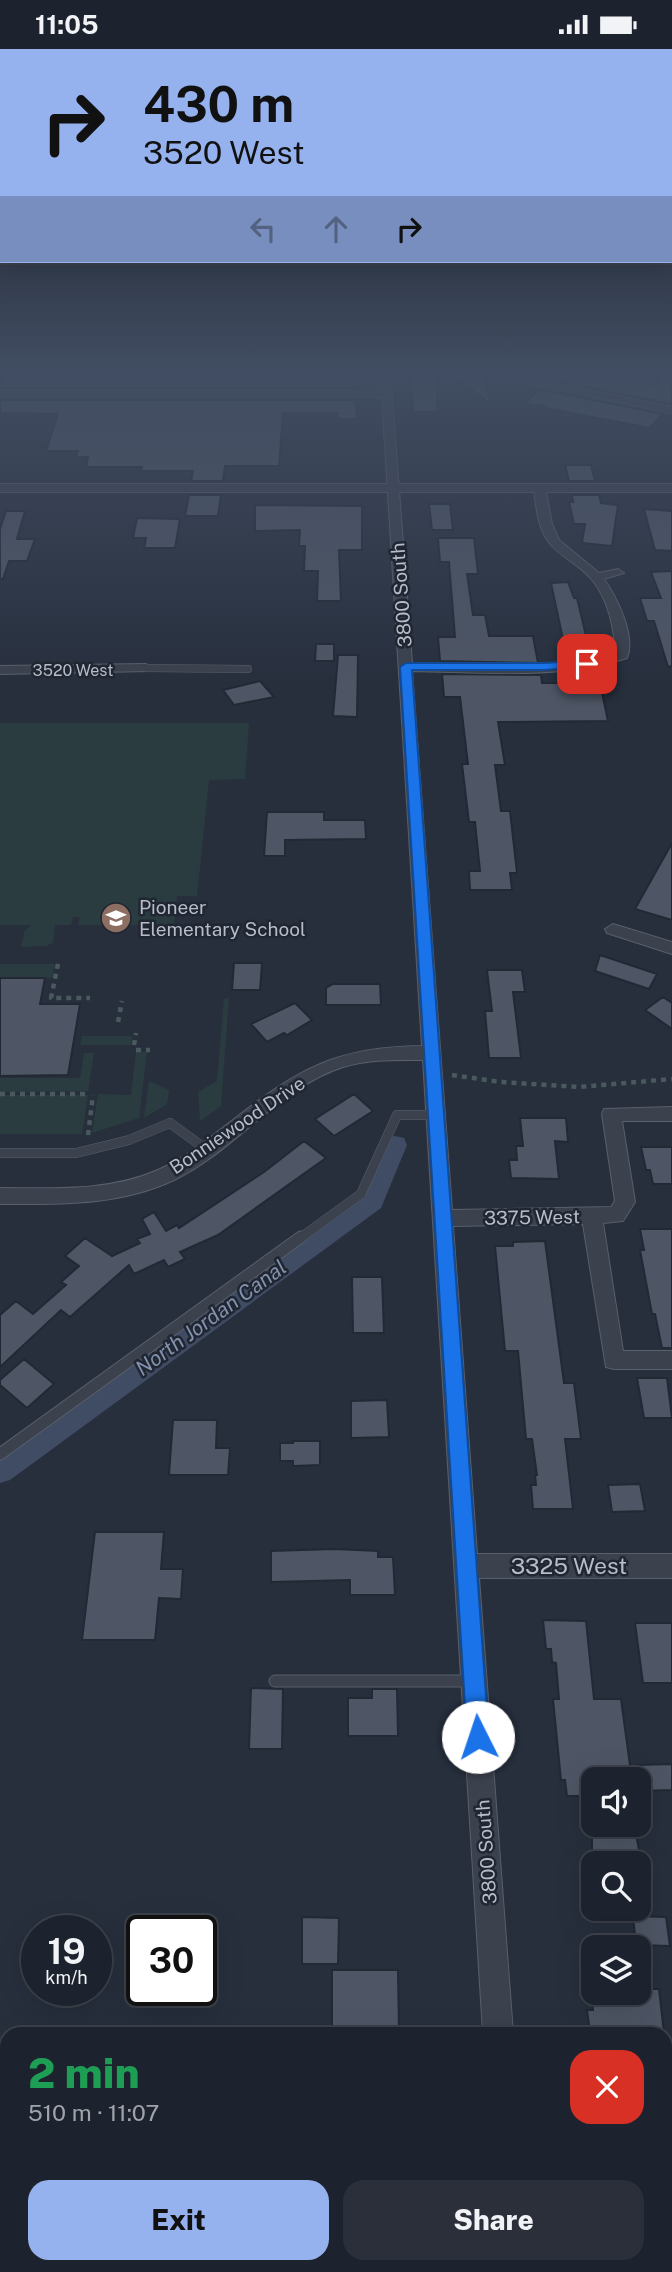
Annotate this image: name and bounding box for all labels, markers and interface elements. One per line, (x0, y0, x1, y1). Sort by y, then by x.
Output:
text: 11:05 (35, 9, 99, 40)
text: 430 m (143, 75, 294, 133)
icon: right (28, 77, 119, 168)
text: 3520 West (143, 134, 305, 171)
icon: left (244, 210, 282, 248)
icon: ahead (317, 210, 355, 248)
icon: right (390, 210, 428, 248)
street label: 3800 South (386, 542, 416, 648)
pin (557, 634, 617, 694)
icon: arrive (568, 645, 606, 683)
street label: 3520 West (33, 661, 113, 680)
place label: Pioneer Elementary School (139, 896, 306, 940)
school or university icon: Pioneer Elementary School (99, 901, 133, 935)
street label: Bonniewood Drive (165, 1072, 309, 1178)
street label: 3375 West (484, 1205, 580, 1229)
water label: North Jordan Canal (130, 1254, 291, 1381)
street label: 3325 West (511, 1552, 627, 1579)
position arrow (441, 1700, 515, 1774)
map controls (581, 1767, 651, 2005)
button: sound (581, 1767, 651, 1837)
street label: 3800 South (471, 1799, 501, 1905)
button: search (581, 1851, 651, 1921)
speed limit sign: 30 (126, 1915, 217, 2006)
text: 19 (47, 1931, 86, 1972)
button: layers (581, 1935, 651, 2005)
text: km/h (45, 1967, 88, 1988)
text: 2 min (28, 2048, 140, 2097)
button: close (570, 2050, 644, 2124)
text: 510 m · 11:07 (28, 2099, 159, 2126)
button: Exit (28, 2180, 329, 2260)
button: Share (343, 2180, 644, 2260)

